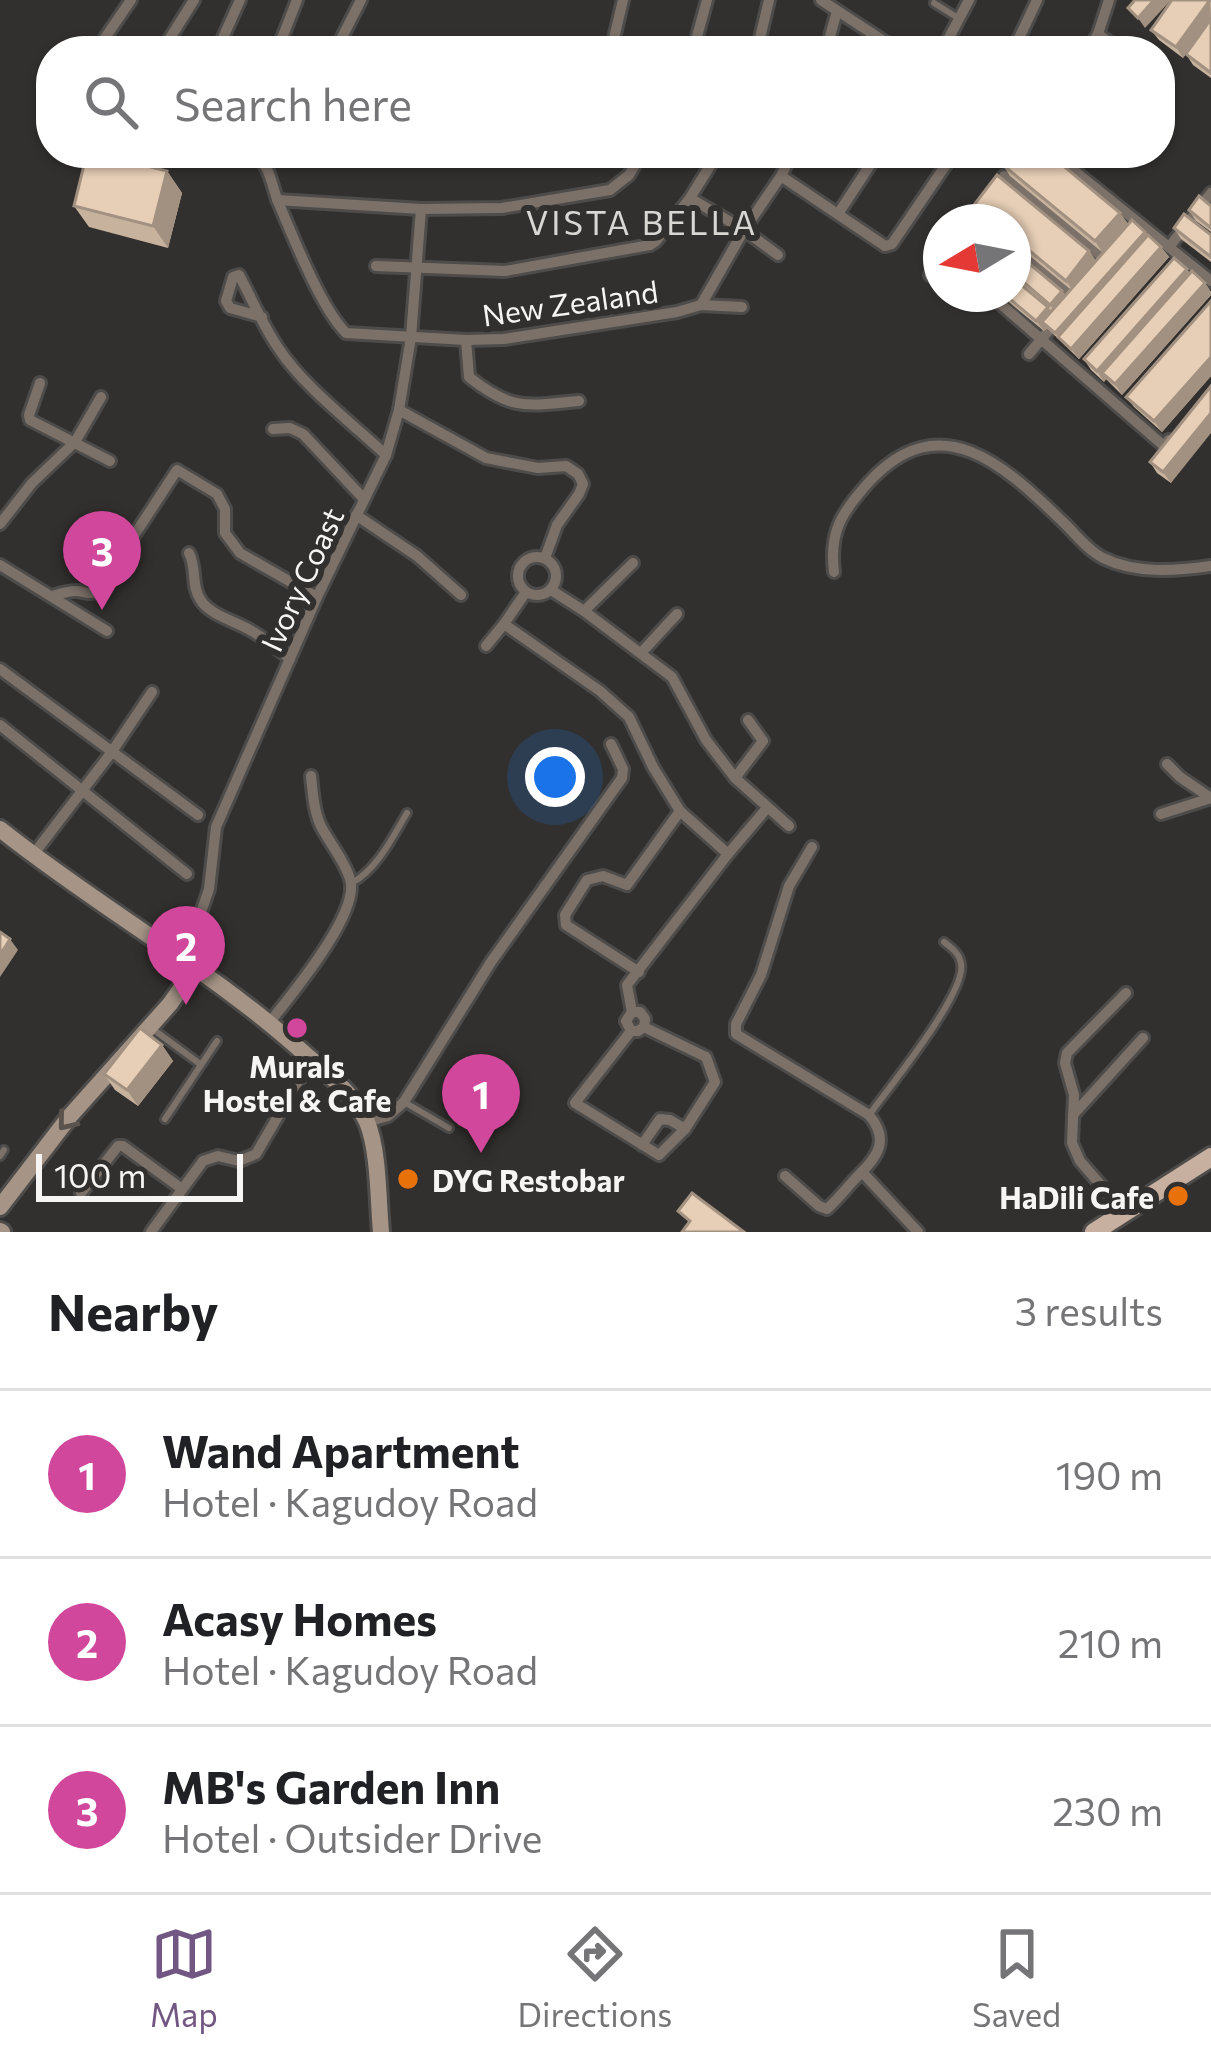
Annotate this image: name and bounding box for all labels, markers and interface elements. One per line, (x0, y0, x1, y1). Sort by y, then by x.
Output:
search box (36, 36, 1175, 168)
icon: search (78, 69, 144, 135)
text: Search here (174, 75, 412, 130)
district label: VISTA BELLA (526, 201, 758, 242)
north arrow (923, 204, 1031, 312)
street label: New Zealand (480, 271, 660, 333)
street label: Ivory Coast (252, 501, 350, 657)
pin: 3 (63, 511, 141, 610)
your location (525, 747, 585, 807)
pin: 2 (147, 906, 225, 1005)
marker: Murals Hostel & Cafe (284, 1015, 310, 1041)
place label: Murals Hostel & Cafe (203, 1047, 391, 1118)
pin: 1 (442, 1054, 520, 1153)
one-way arrow (59, 1108, 80, 1130)
scale bar (36, 1148, 243, 1201)
text: 100 m (54, 1154, 146, 1195)
place label: DYG Restobar (432, 1161, 625, 1198)
marker: DYG Restobar (395, 1166, 421, 1192)
place label: HaDili Cafe (999, 1178, 1154, 1215)
marker: HaDili Cafe (1165, 1183, 1191, 1209)
text: Nearby (48, 1279, 218, 1342)
text: 3 results (1015, 1286, 1163, 1334)
text: Wand Apartment (162, 1422, 520, 1477)
text: 1 (78, 1450, 96, 1498)
text: 190 m (1056, 1450, 1163, 1498)
text: Hotel · Kagudoy Road (162, 1477, 538, 1525)
text: Acasy Homes (162, 1590, 437, 1645)
text: 2 (76, 1618, 98, 1666)
text: 210 m (1058, 1618, 1163, 1666)
text: Hotel · Kagudoy Road (162, 1645, 538, 1693)
text: MB's Garden Inn (162, 1758, 500, 1813)
text: 3 (76, 1786, 98, 1834)
text: 230 m (1052, 1786, 1163, 1834)
text: Hotel · Outsider Drive (162, 1813, 542, 1861)
tab: Map (150, 1921, 218, 2034)
tab: Directions (518, 1921, 672, 2034)
tab: Saved (972, 1921, 1061, 2034)

